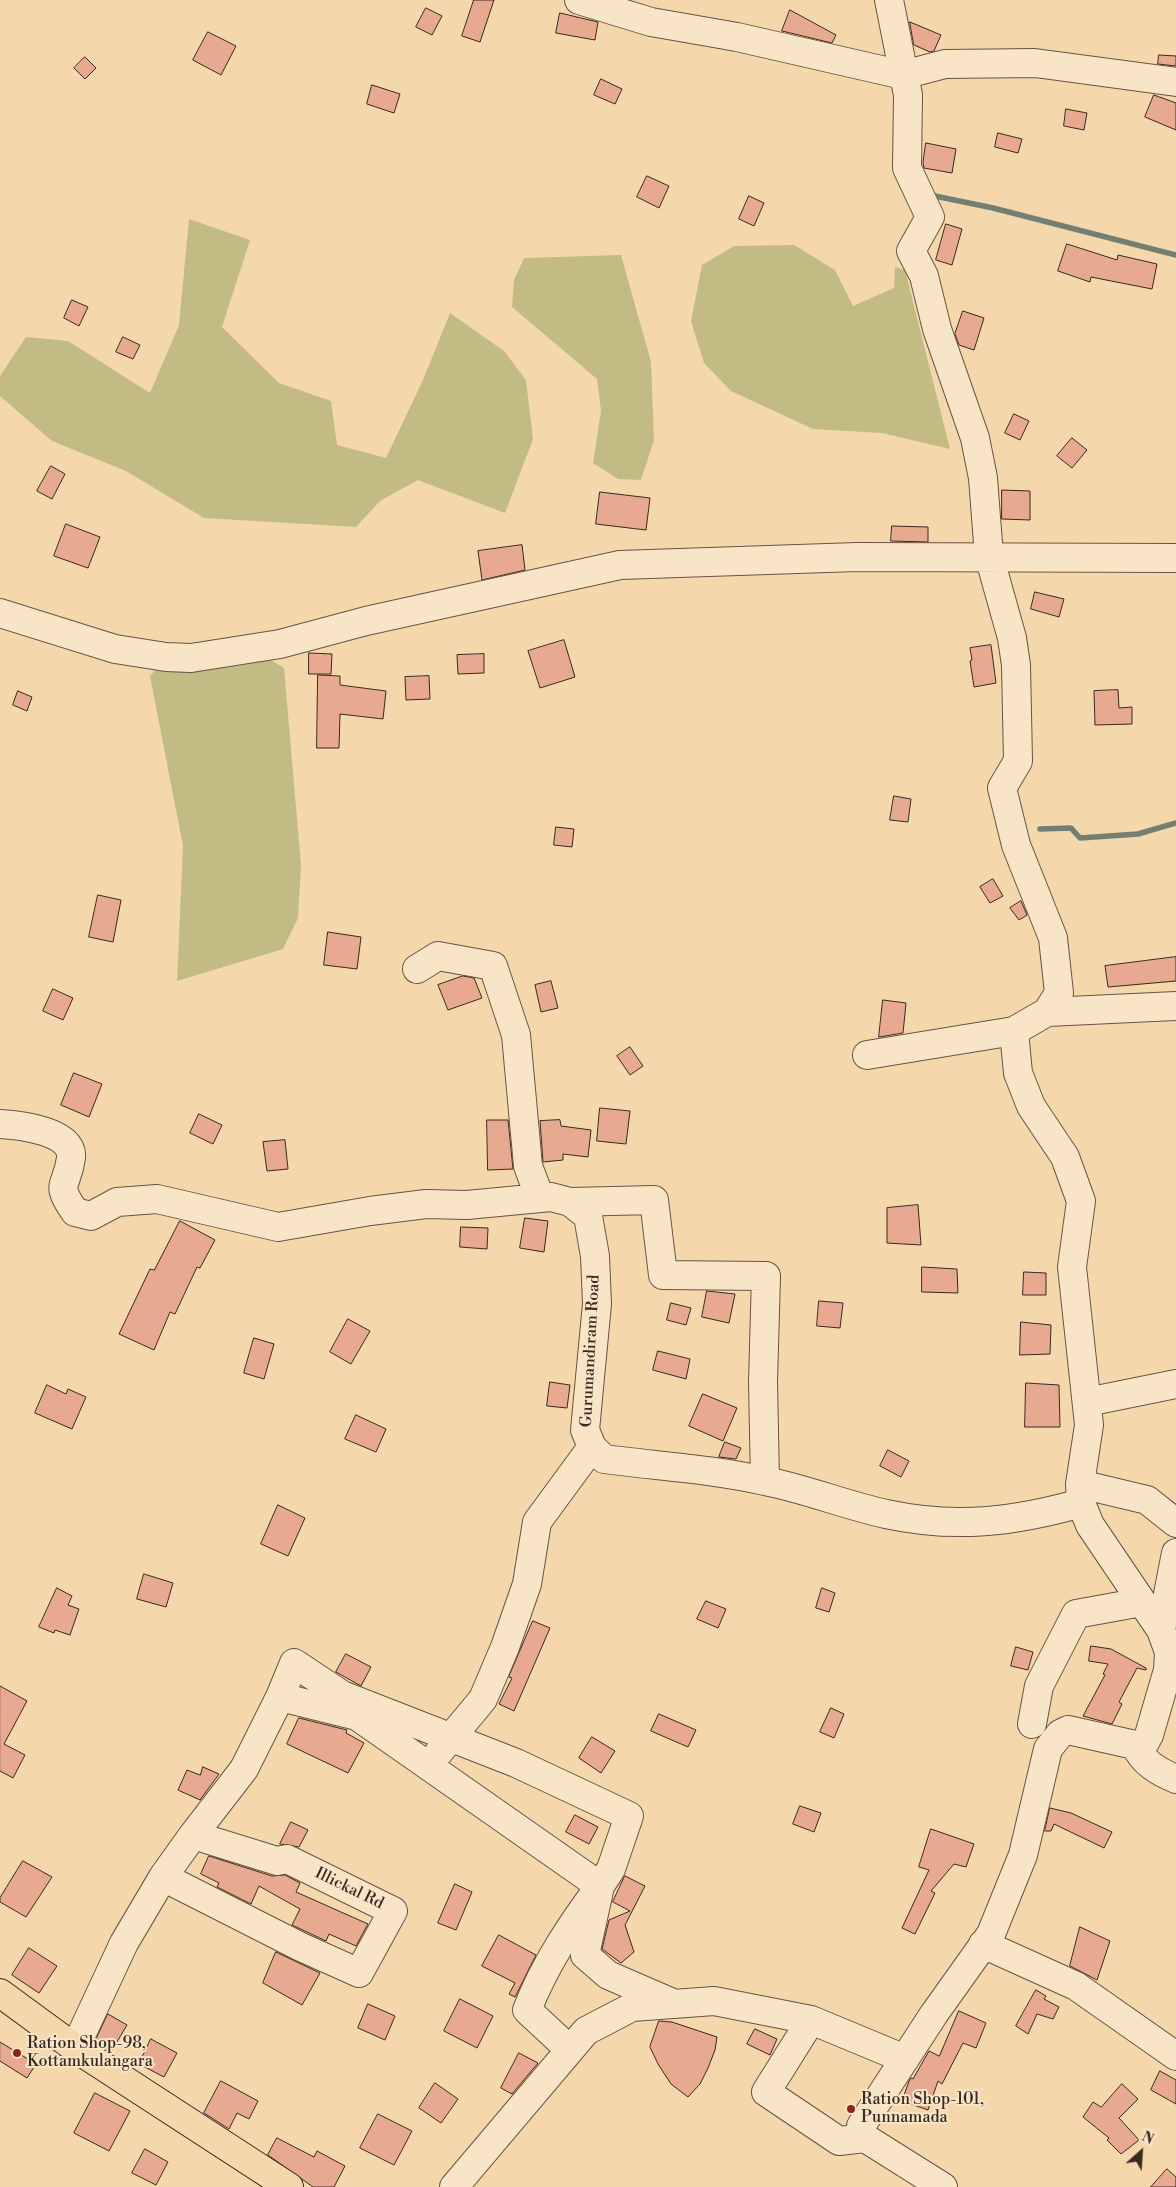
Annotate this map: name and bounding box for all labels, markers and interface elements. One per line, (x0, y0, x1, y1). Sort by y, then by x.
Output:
street label: Gurumandiram Road (577, 1274, 605, 1428)
street label: Illickal Rd (312, 1864, 386, 1914)
place label: Ration Shop-98, Kottamkulangara (27, 2034, 153, 2072)
marker: Ration Shop-98, Kottamkulangara (11, 2047, 23, 2059)
place label: Ration Shop-101, Punnamada (861, 2090, 984, 2128)
marker: Ration Shop-101, Punnamada (845, 2103, 857, 2115)
north arrow (1116, 2127, 1166, 2177)
text: N (1139, 2128, 1156, 2149)

